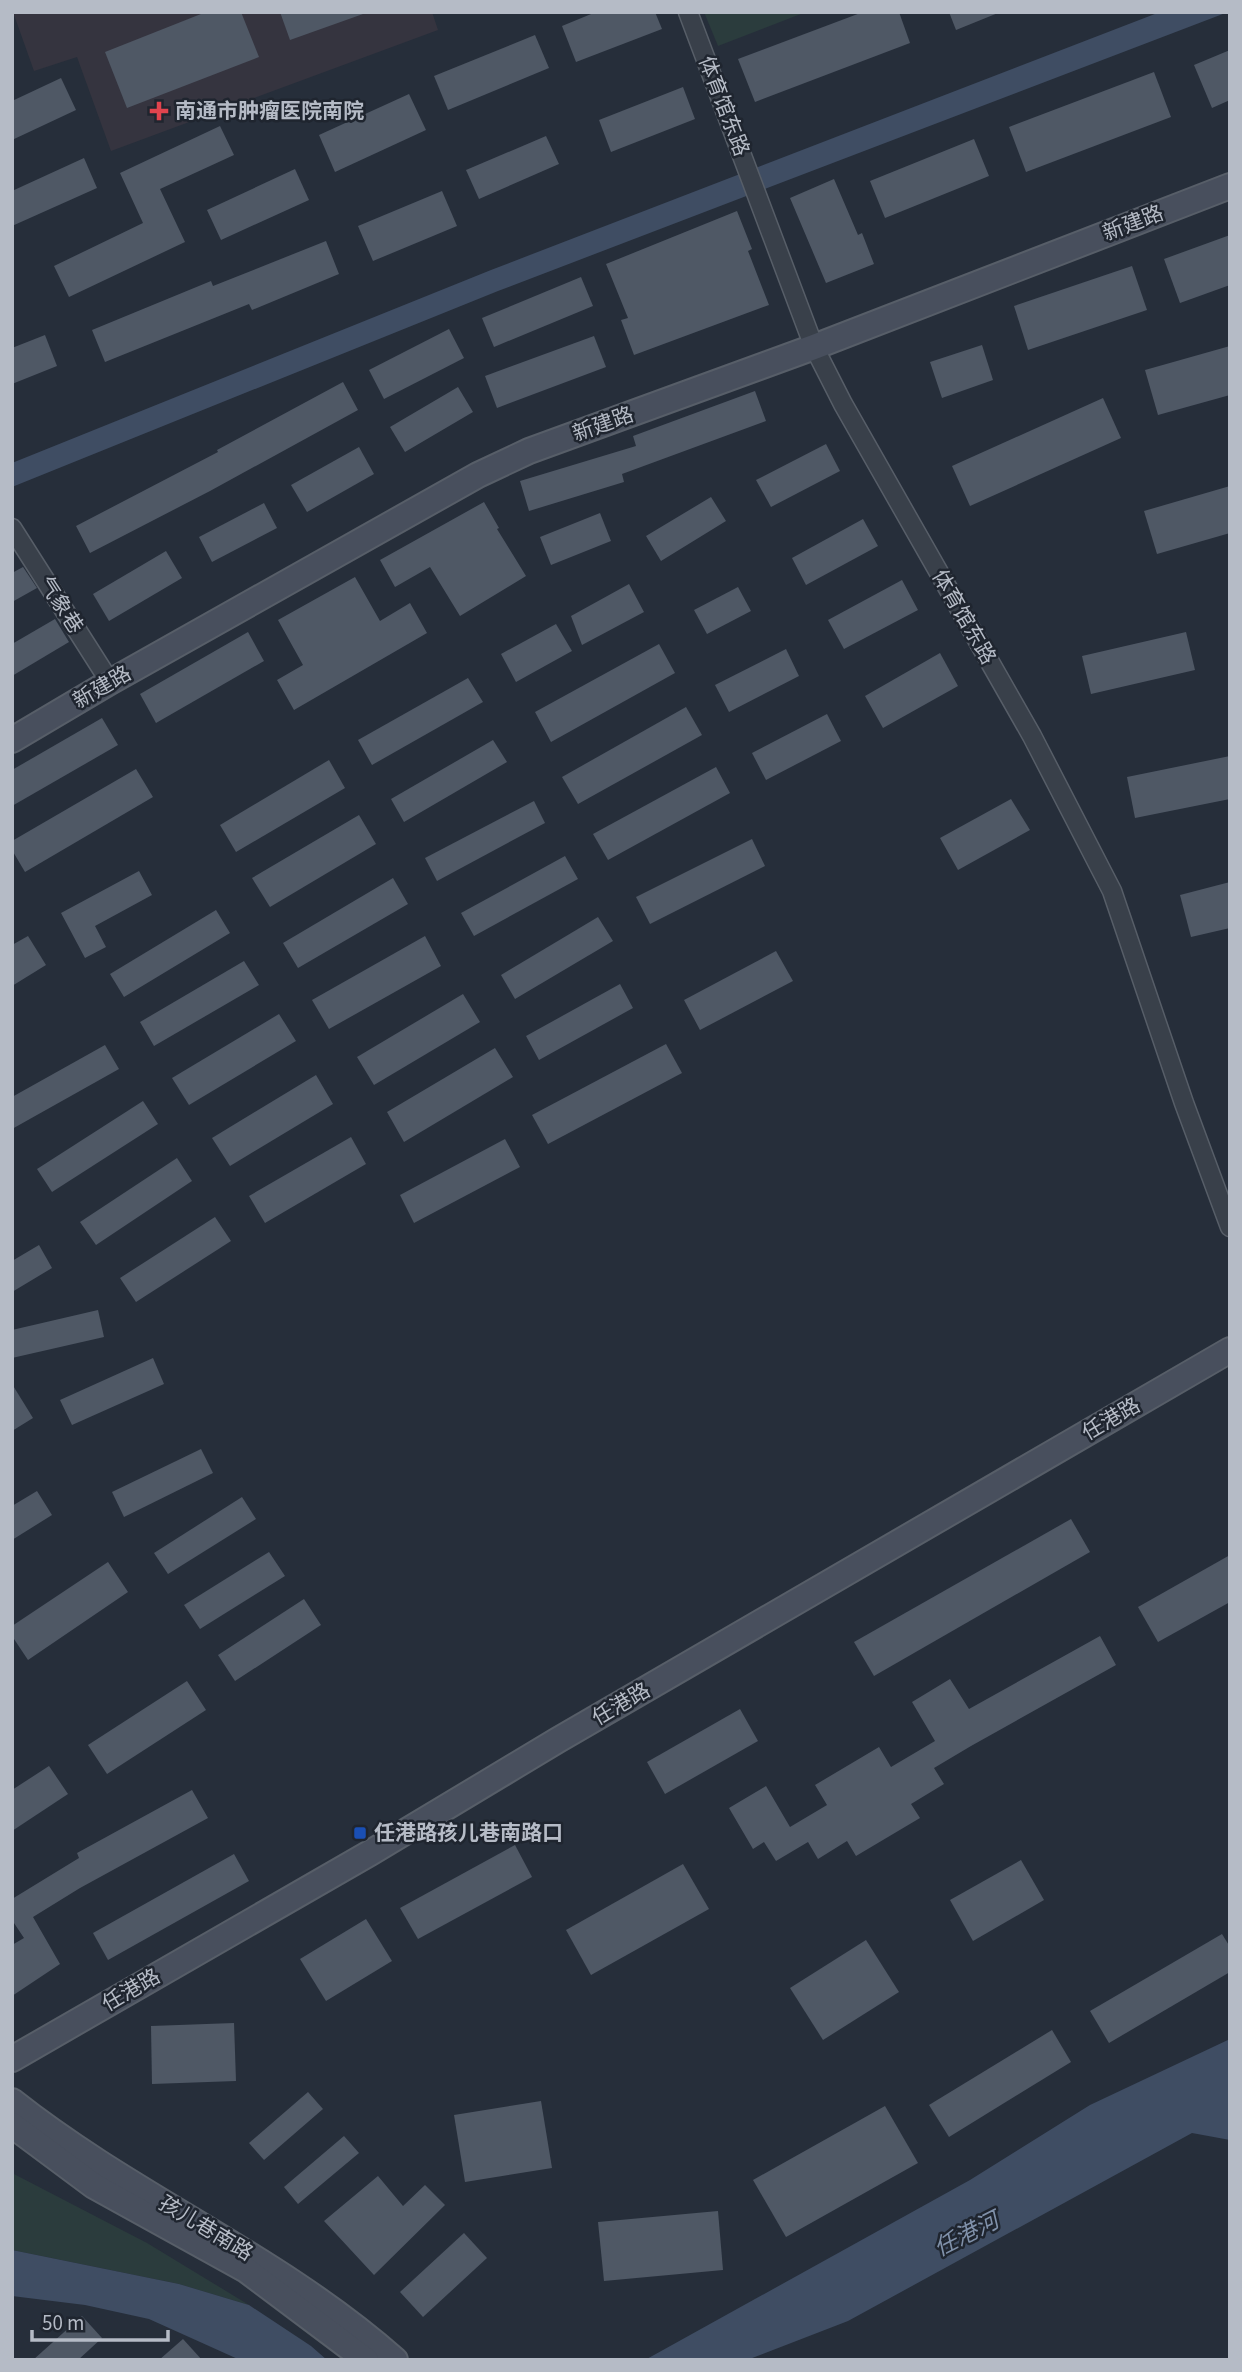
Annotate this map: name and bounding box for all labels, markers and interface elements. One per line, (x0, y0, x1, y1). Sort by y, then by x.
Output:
street label: 体育馆东路 (691, 52, 757, 160)
place label: 南通市肿瘤医院南院 (175, 96, 364, 126)
marker: 南通市肿瘤医院南院 (149, 101, 169, 121)
street label: 新建路 (1098, 198, 1168, 248)
street label: 新建路 (568, 399, 638, 449)
street label: 体育馆东路 (925, 564, 1003, 670)
street label: 气象巷 (31, 570, 91, 640)
street label: 新建路 (67, 658, 137, 716)
street label: 任港路 (1076, 1390, 1146, 1448)
street label: 任港路 (586, 1675, 656, 1733)
place label: 任港路孩儿巷南路口 (374, 1818, 563, 1848)
marker: 任港路孩儿巷南路口 (352, 1825, 368, 1841)
street label: 任港路 (96, 1961, 166, 2019)
street label: 孩儿巷南路 (153, 2188, 259, 2268)
water label: 任港河 (928, 2202, 1008, 2265)
scale bar (32, 2298, 168, 2342)
text: 50 m (42, 2308, 84, 2338)

